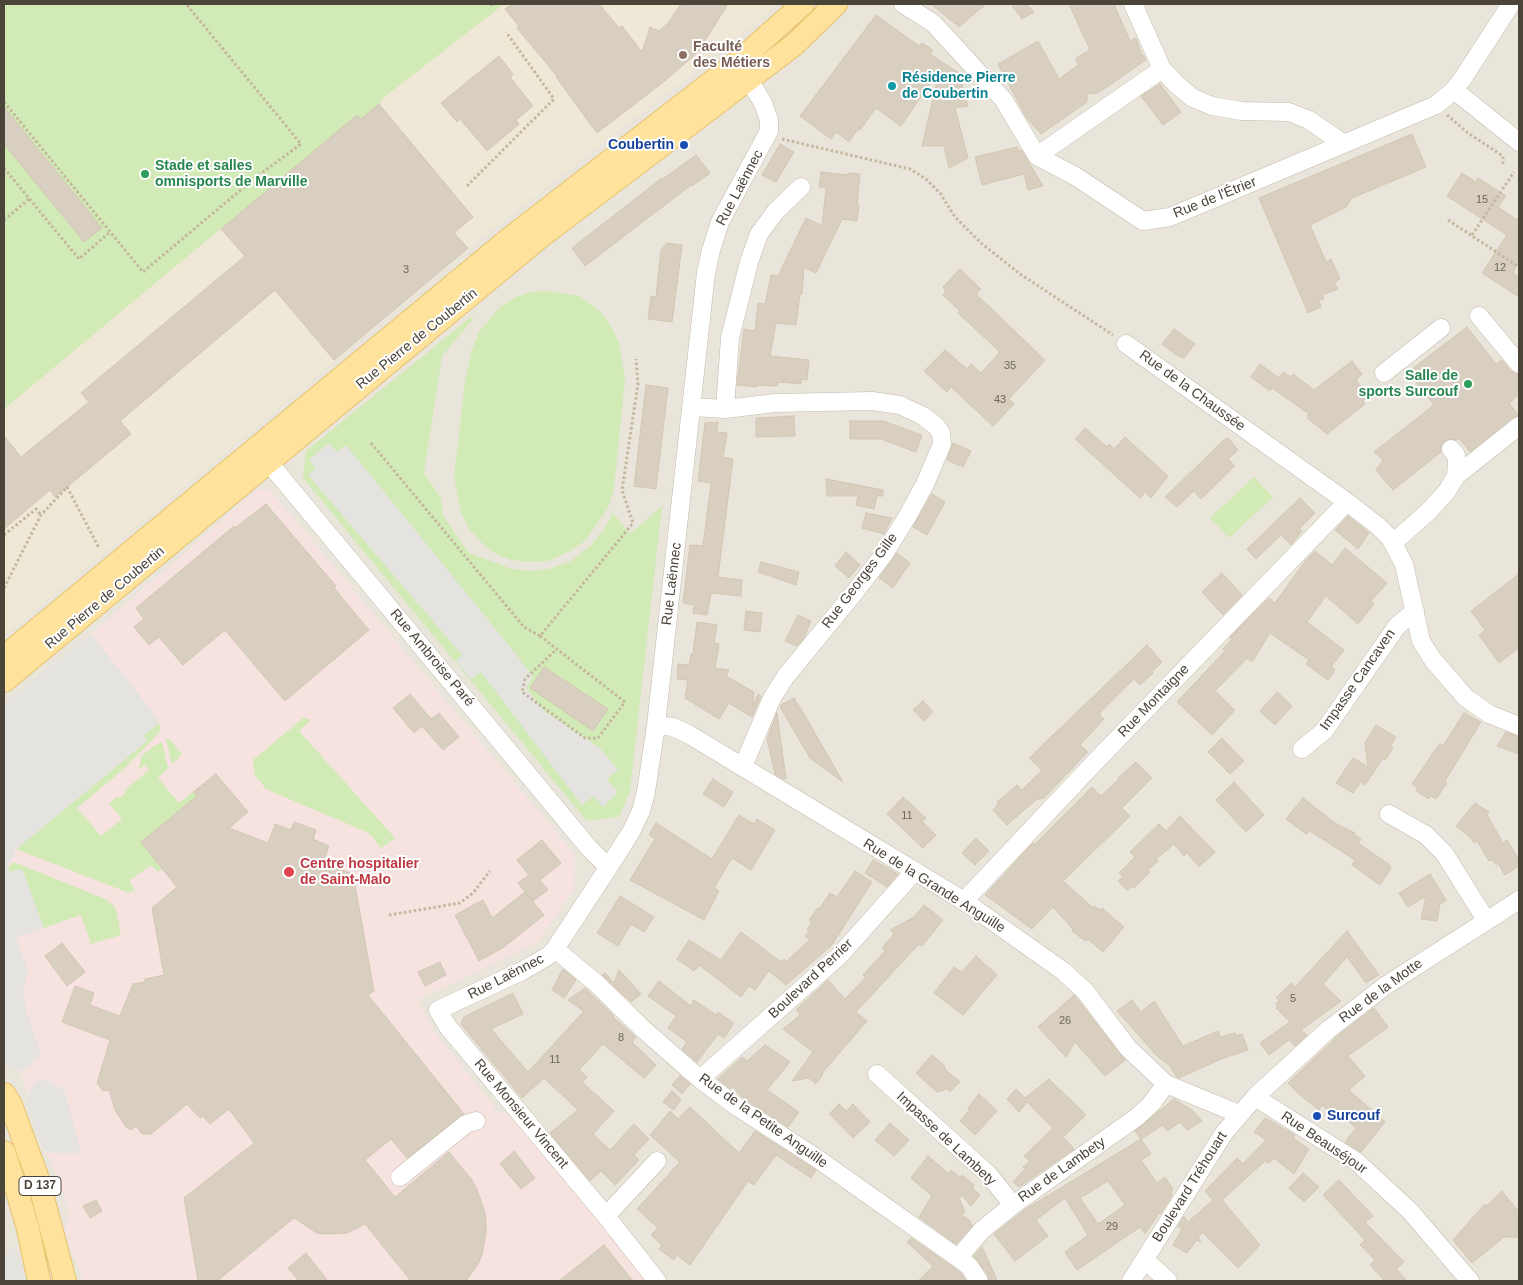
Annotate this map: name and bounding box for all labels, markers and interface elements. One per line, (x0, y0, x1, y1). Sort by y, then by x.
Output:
place label: Faculté des Métiers (693, 39, 770, 72)
marker: Faculté des Métiers (677, 49, 689, 61)
place label: Résidence Pierre de Coubertin (902, 70, 1016, 102)
marker: Résidence Pierre de Coubertin (886, 80, 898, 92)
place label: Coubertin (608, 137, 674, 153)
marker: Coubertin (678, 139, 690, 151)
street label: Rue Laënnec (713, 147, 767, 229)
place label: Stade et salles omnisports de Marville (155, 158, 307, 190)
marker: Stade et salles omnisports de Marville (139, 168, 151, 180)
street label: Rue de l'Étrier (1171, 174, 1259, 222)
house number: 15 (1476, 193, 1488, 207)
house number: 12 (1494, 261, 1506, 275)
house number: 3 (403, 263, 409, 277)
street label: Rue Pierre de Coubertin (353, 285, 481, 393)
street label: Rue de la Chaussée (1136, 347, 1248, 435)
house number: 35 (1004, 359, 1016, 373)
place label: Salle de sports Surcouf (1358, 368, 1458, 401)
marker: Salle de sports Surcouf (1462, 378, 1474, 390)
house number: 43 (994, 393, 1006, 407)
street label: Rue Georges Gille (819, 530, 901, 632)
street label: Rue Laënnec (659, 542, 685, 626)
street label: Rue Pierre de Coubertin (42, 543, 168, 653)
street label: Rue Ambroise Paré (386, 606, 478, 710)
street label: Impasse Cancaven (1317, 626, 1399, 734)
street label: Rue Montaigne (1115, 661, 1193, 741)
house number: 11 (901, 809, 913, 823)
street label: Rue de la Grande Anguille (860, 835, 1008, 937)
place label: Centre hospitalier de Saint-Malo (300, 856, 419, 889)
marker: Centre hospitalier de Saint-Malo (282, 865, 296, 879)
street label: Boulevard Perrier (765, 936, 857, 1022)
street label: Rue Laënnec (465, 951, 547, 1003)
street label: Rue de la Motte (1336, 955, 1426, 1027)
house number: 5 (1290, 992, 1296, 1006)
house number: 26 (1059, 1014, 1071, 1028)
house number: 8 (618, 1031, 624, 1045)
house number: 11 (549, 1053, 561, 1067)
street label: Rue Monsieur Vincent (470, 1056, 572, 1172)
street label: Rue de la Petite Anguille (695, 1070, 831, 1172)
street label: Impasse de Lambety (893, 1089, 999, 1189)
street label: Rue Beauséjour (1278, 1108, 1370, 1178)
place label: Surcouf (1327, 1108, 1380, 1124)
marker: Surcouf (1311, 1110, 1323, 1122)
street label: Boulevard Tréhouart (1149, 1129, 1231, 1245)
street label: Rue de Lambety (1015, 1134, 1109, 1206)
road number: D 137 (19, 1176, 61, 1196)
house number: 29 (1106, 1220, 1118, 1234)

